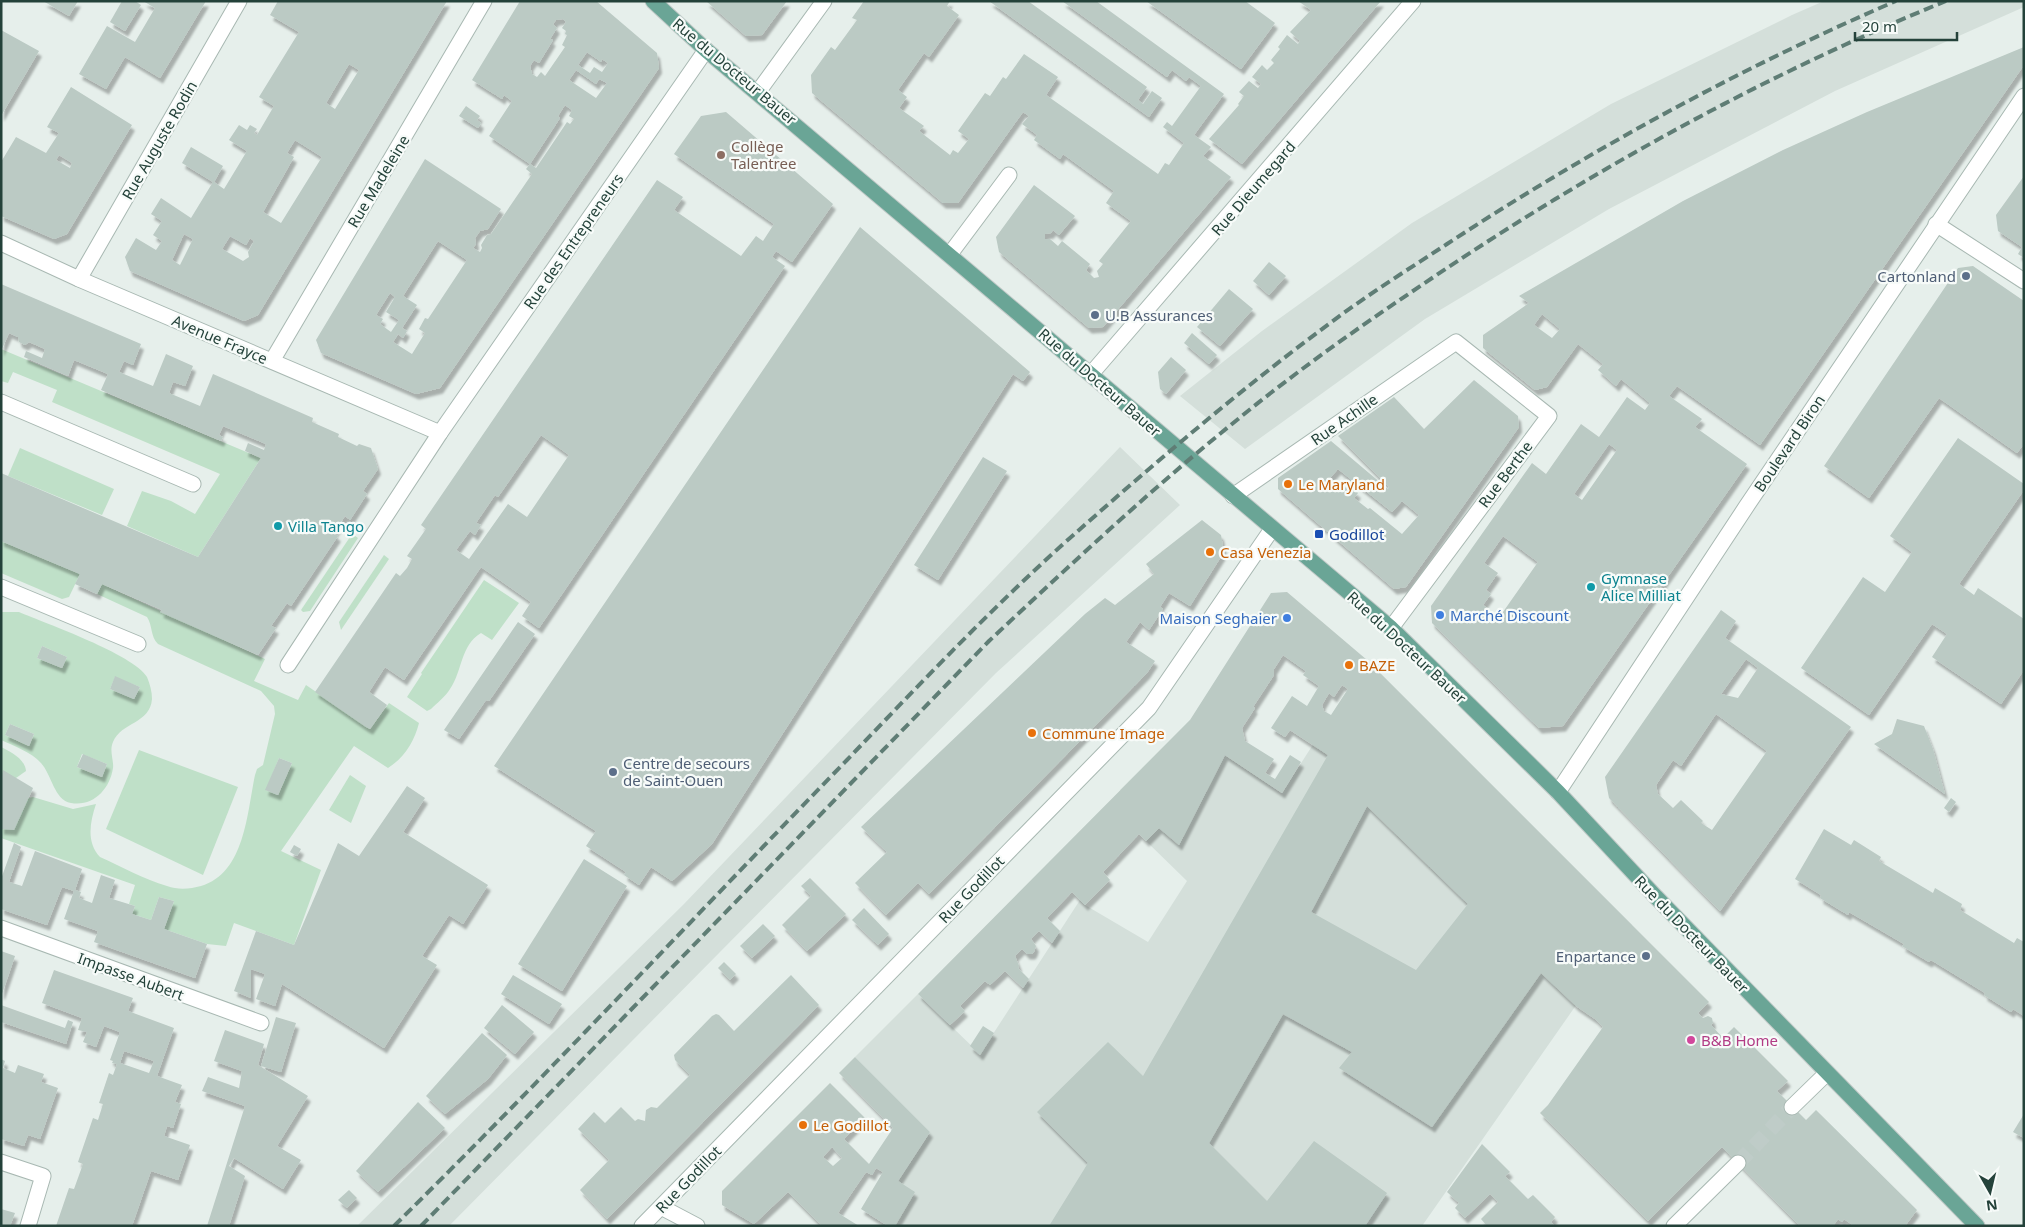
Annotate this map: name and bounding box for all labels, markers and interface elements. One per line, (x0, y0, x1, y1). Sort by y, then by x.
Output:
scale bar (1855, 10, 1958, 42)
street label: Rue du Docteur Bauer (669, 13, 801, 129)
text: 20 m (1862, 16, 1897, 36)
street label: Rue Auguste Rodin (117, 77, 201, 203)
street label: Rue Madeleine (342, 131, 414, 231)
place label: Collège Talentree (731, 136, 796, 173)
street label: Rue Dieumegard (1206, 137, 1300, 239)
marker: Collège Talentree (715, 149, 727, 161)
street label: Rue des Entrepreneurs (519, 169, 627, 313)
place label: Cartonland (1877, 266, 1956, 286)
marker: Cartonland (1960, 270, 1972, 282)
place label: U.B Assurances (1105, 305, 1213, 325)
marker: U.B Assurances (1089, 309, 1101, 321)
street label: Avenue Frayce (169, 310, 271, 368)
street label: Rue du Docteur Bauer (1035, 323, 1165, 441)
street label: Rue Achille (1307, 389, 1381, 449)
street label: Boulevard Biron (1749, 391, 1829, 495)
street label: Rue Berthe (1473, 437, 1537, 511)
place label: Le Maryland (1298, 474, 1385, 494)
marker: Le Maryland (1282, 478, 1294, 490)
place label: Villa Tango (288, 516, 364, 536)
marker: Villa Tango (272, 520, 284, 532)
place label: Godillot (1329, 524, 1385, 544)
marker: Godillot (1313, 528, 1325, 540)
place label: Casa Venezia (1220, 542, 1311, 562)
marker: Casa Venezia (1204, 546, 1216, 558)
place label: Gymnase Alice Milliat (1601, 568, 1681, 605)
marker: Gymnase Alice Milliat (1585, 581, 1597, 593)
street label: Rue du Docteur Bauer (1343, 587, 1471, 707)
place label: Marché Discount (1450, 605, 1570, 625)
place label: Maison Seghaier (1160, 608, 1277, 628)
marker: Marché Discount (1434, 609, 1446, 621)
marker: Maison Seghaier (1281, 612, 1293, 624)
place label: BAZE (1359, 655, 1395, 675)
marker: BAZE (1343, 659, 1355, 671)
place label: Commune Image (1042, 723, 1165, 743)
marker: Commune Image (1026, 727, 1038, 739)
place label: Centre de secours de Saint-Ouen (623, 753, 750, 790)
marker: Centre de secours de Saint-Ouen (607, 766, 619, 778)
street label: Rue Godillot (934, 851, 1009, 927)
street label: Rue du Docteur Bauer (1631, 871, 1753, 997)
place label: Enpartance (1556, 946, 1636, 966)
street label: Impasse Aubert (75, 948, 187, 1005)
marker: Enpartance (1640, 950, 1652, 962)
place label: B&B Home (1701, 1030, 1778, 1050)
marker: B&B Home (1685, 1034, 1697, 1046)
place label: Le Godillot (813, 1115, 889, 1135)
marker: Le Godillot (797, 1119, 809, 1131)
street label: Rue Godillot (651, 1141, 726, 1217)
north arrow (1965, 1167, 2015, 1217)
text: N (1985, 1195, 1999, 1216)

